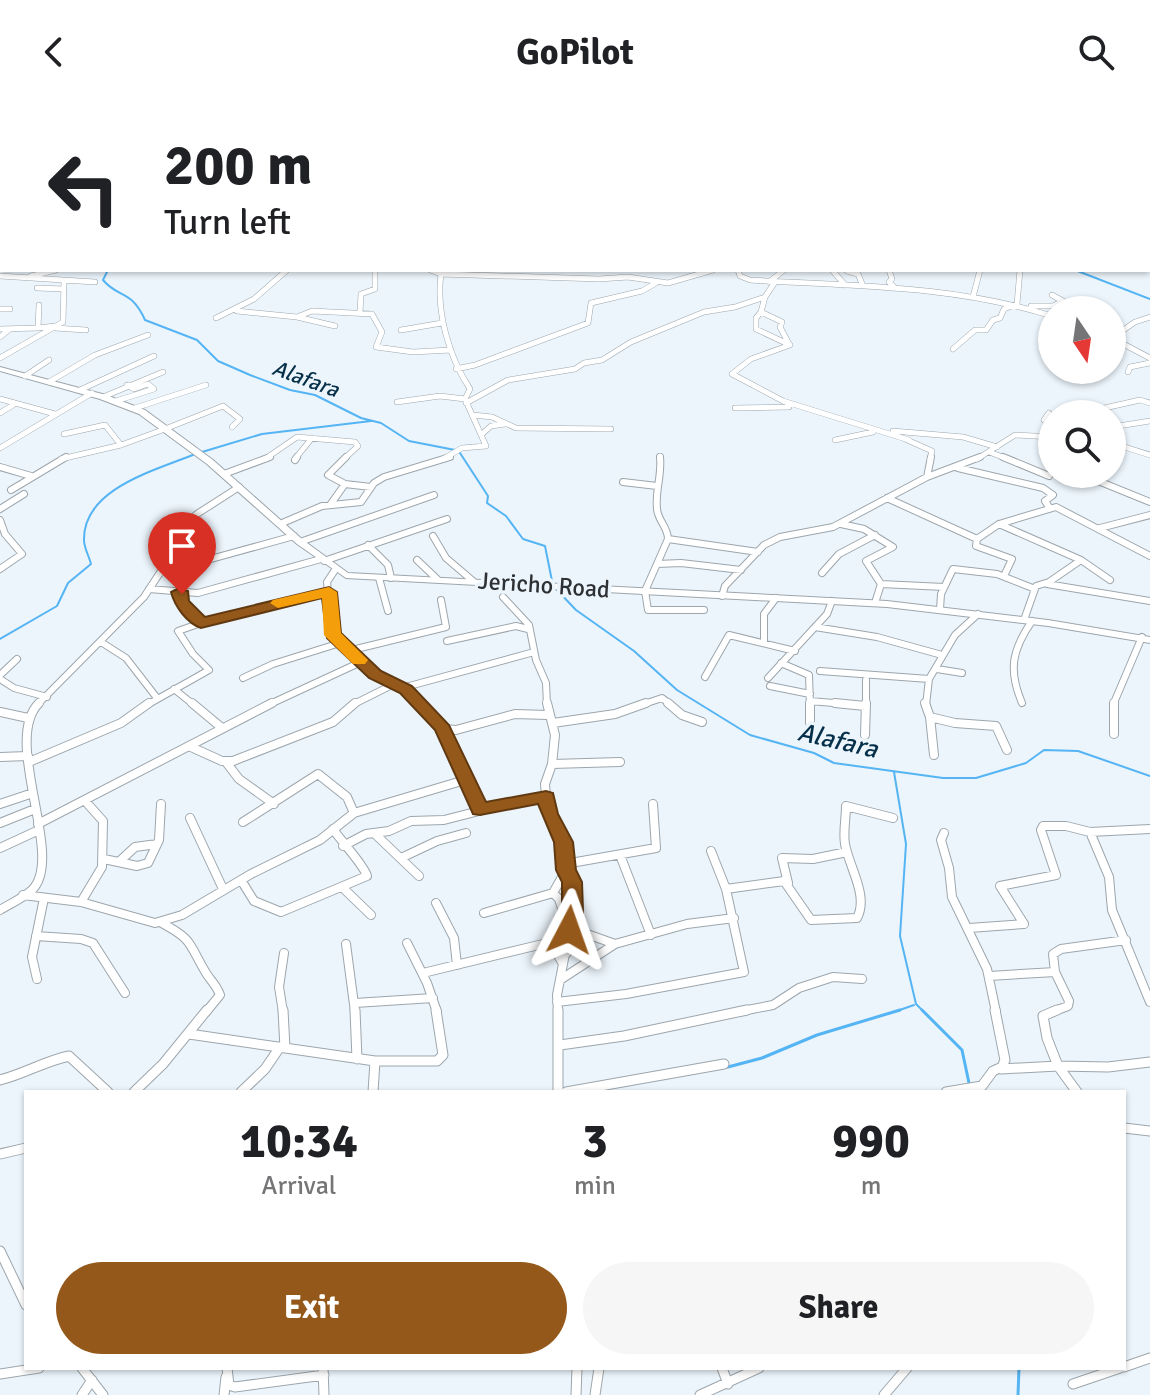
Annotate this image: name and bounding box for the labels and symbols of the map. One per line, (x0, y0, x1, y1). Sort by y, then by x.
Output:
north arrow (1038, 296, 1126, 384)
water label: Alafara (269, 354, 343, 403)
pin (148, 512, 216, 594)
street label: Jericho Road (477, 565, 611, 605)
water label: Alafara (795, 716, 882, 766)
position arrow (527, 888, 611, 972)

